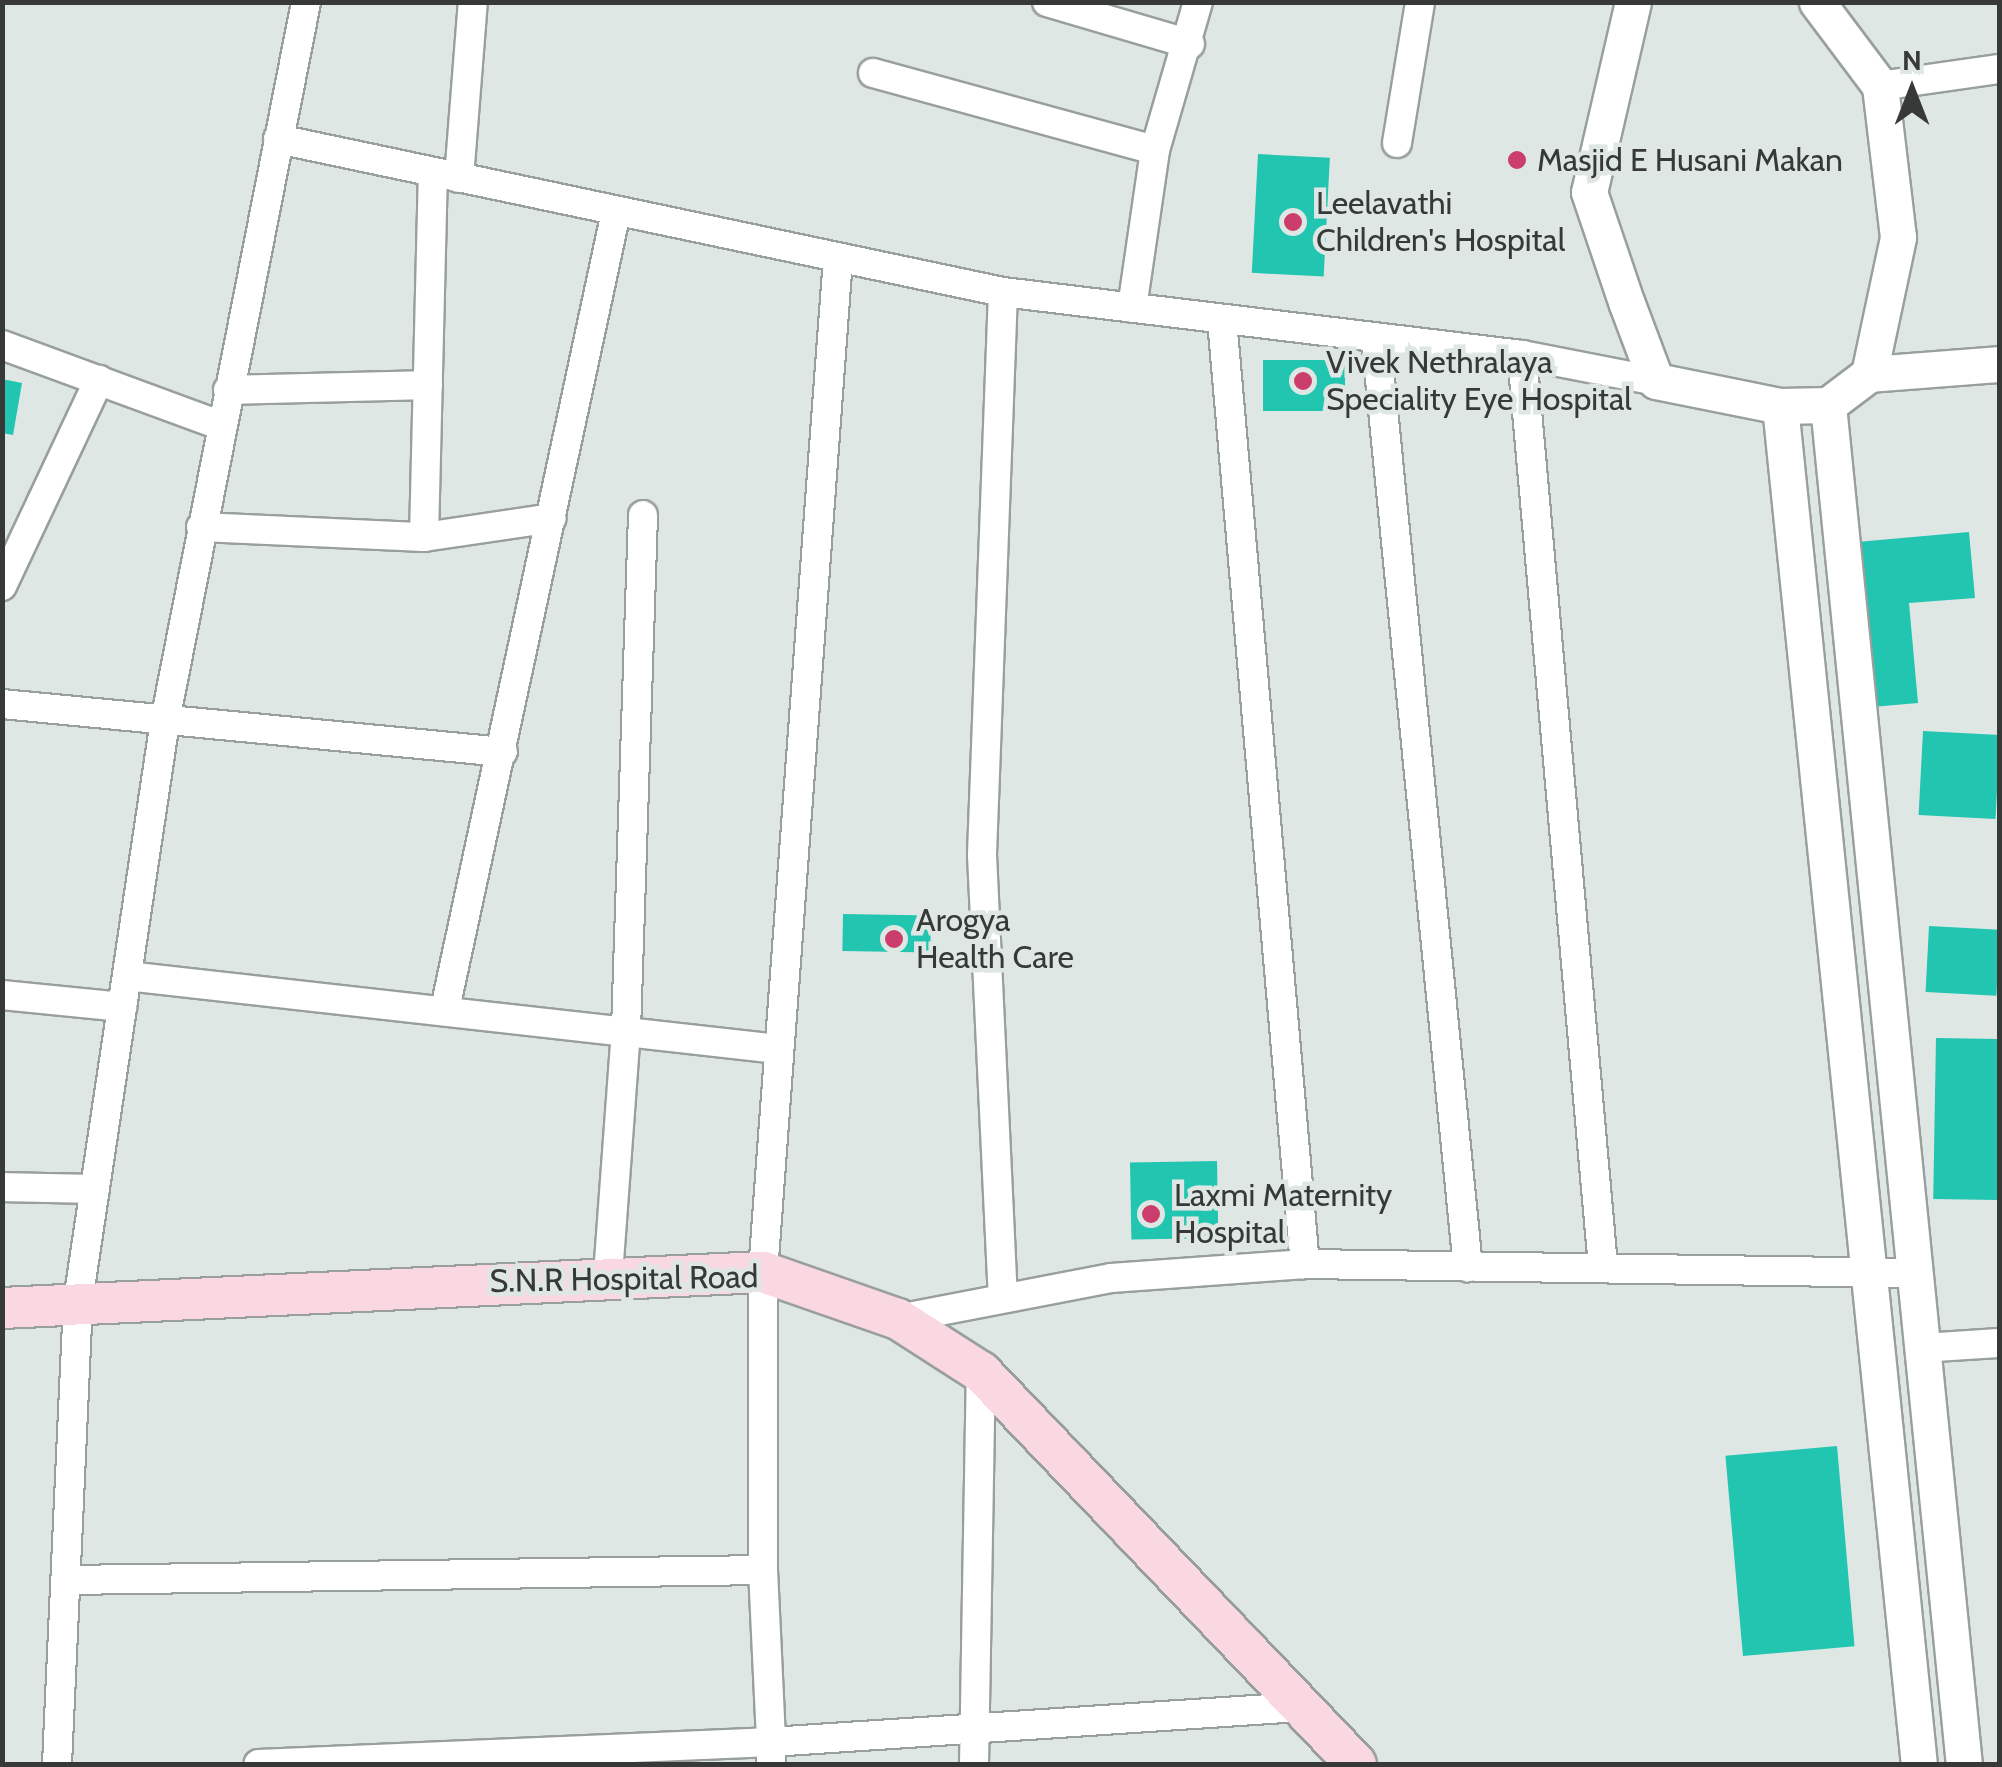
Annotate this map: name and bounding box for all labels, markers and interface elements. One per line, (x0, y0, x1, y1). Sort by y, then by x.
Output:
north arrow (1862, 40, 1962, 140)
text: N (1902, 43, 1922, 77)
place label: Masjid E Husani Makan (1537, 141, 1843, 179)
marker: Masjid E Husani Makan (1506, 149, 1528, 171)
place label: Leelavathi Children's Hospital (1316, 185, 1565, 260)
marker: Leelavathi Children's Hospital (1280, 209, 1306, 235)
place label: Vivek Nethralaya Speciality Eye Hospital (1326, 344, 1632, 419)
marker: Vivek Nethralaya Speciality Eye Hospital (1290, 368, 1316, 394)
place label: Arogya Health Care (916, 902, 1074, 977)
marker: Arogya Health Care (881, 926, 907, 952)
place label: Laxmi Maternity Hospital (1174, 1177, 1392, 1252)
marker: Laxmi Maternity Hospital (1138, 1201, 1164, 1227)
street label: S.N.R Hospital Road (489, 1257, 759, 1301)

